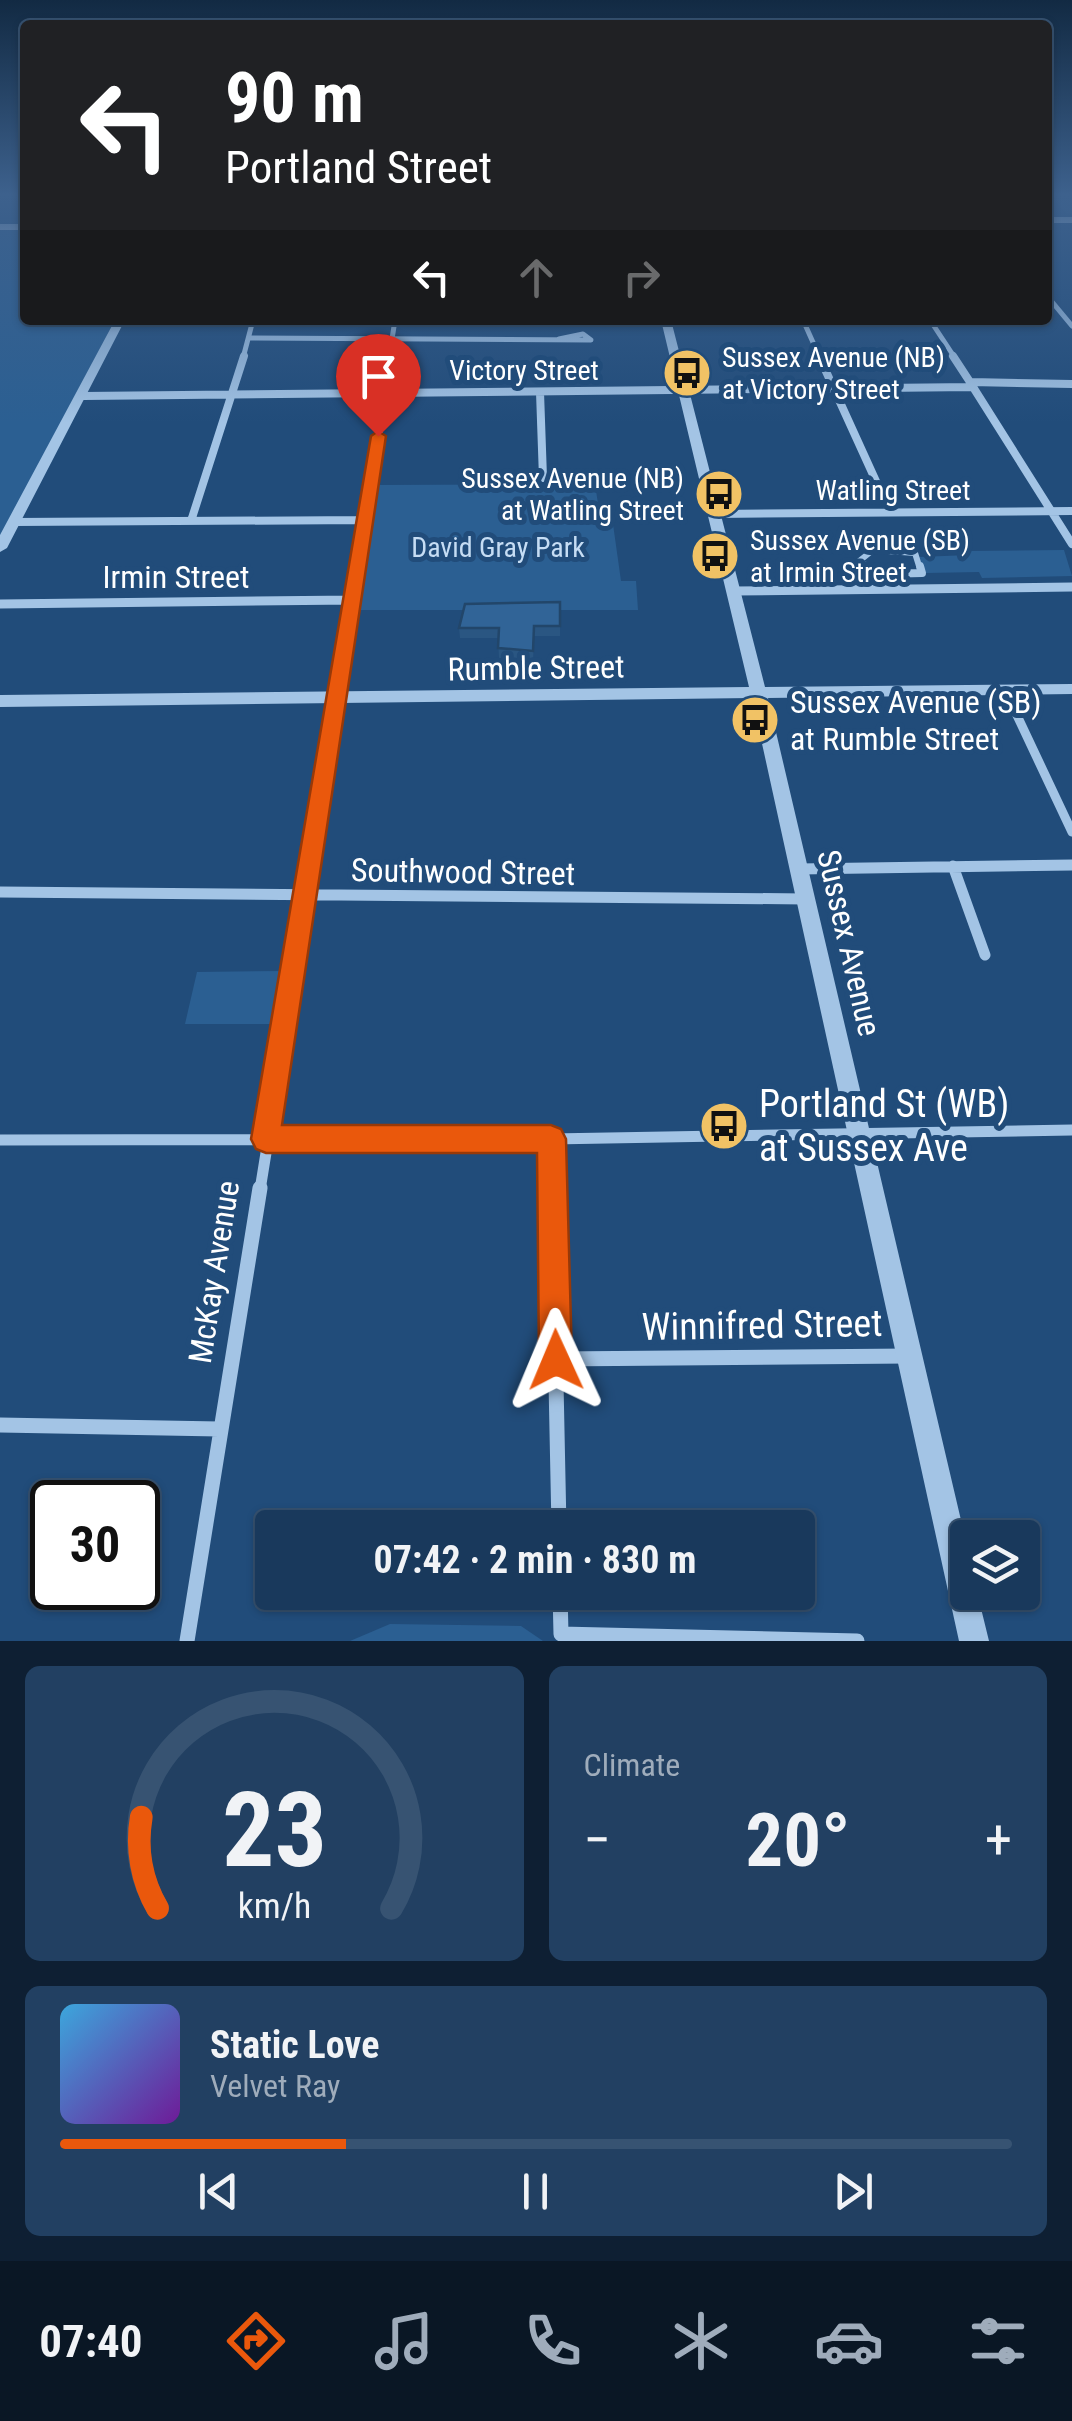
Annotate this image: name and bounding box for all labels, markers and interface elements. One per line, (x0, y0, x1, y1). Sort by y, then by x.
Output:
text: 90 m (225, 57, 364, 139)
icon: left (60, 60, 190, 190)
text: Portland Street (225, 141, 492, 194)
icon: left (404, 250, 459, 305)
icon: ahead (509, 250, 564, 305)
icon: right (614, 250, 669, 305)
pin (336, 334, 421, 437)
place label: Sussex Avenue (NB) at Victory Street (722, 341, 945, 406)
bus stop icon: Sussex Avenue (NB) at Victory Street (661, 347, 713, 399)
icon: arrive (351, 349, 406, 404)
street label: Victory Street (449, 354, 599, 387)
place label: Sussex Avenue (NB) at Watling Street (461, 462, 684, 527)
bus stop icon: Sussex Avenue (NB) at Watling Street (693, 468, 745, 520)
street label: Watling Street (816, 474, 970, 507)
place label: Sussex Avenue (SB) at Irmin Street (750, 524, 970, 589)
bus stop icon: Sussex Avenue (SB) at Irmin Street (689, 530, 741, 582)
park label: David Gray Park (411, 531, 585, 564)
street label: Irmin Street (102, 558, 250, 596)
street label: Rumble Street (447, 647, 625, 689)
place label: Sussex Avenue (SB) at Rumble Street (790, 683, 1041, 758)
bus stop icon: Sussex Avenue (SB) at Rumble Street (729, 694, 781, 746)
street label: Sussex Avenue (809, 846, 889, 1040)
street label: Southwood Street (351, 851, 575, 893)
place label: Portland St (WB) at Sussex Ave (759, 1082, 1009, 1170)
bus stop icon: Portland St (WB) at Sussex Ave (698, 1100, 750, 1152)
street label: McKay Avenue (181, 1178, 247, 1366)
street label: Winnifred Street (641, 1301, 883, 1349)
position arrow (504, 1308, 608, 1412)
speed limit sign: 30 (30, 1480, 160, 1610)
map controls (950, 1520, 1040, 1610)
button: layers (950, 1520, 1040, 1610)
text: 07:42 · 2 min · 830 m (374, 1538, 696, 1582)
text: Climate (584, 1746, 680, 1784)
text: 23 (222, 1770, 327, 1891)
text: 20° (745, 1796, 850, 1884)
text: − (584, 1808, 611, 1872)
text: + (985, 1808, 1012, 1872)
text: km/h (237, 1885, 311, 1927)
text: Static Love (210, 2023, 379, 2067)
text: Velvet Ray (210, 2067, 340, 2105)
icon: previous (191, 2164, 246, 2219)
icon: pause (508, 2164, 563, 2219)
icon: next (826, 2164, 881, 2219)
icon: directions (221, 2306, 291, 2376)
icon: music (369, 2306, 439, 2376)
icon: phone (518, 2306, 588, 2376)
icon: climate (666, 2306, 736, 2376)
icon: car (814, 2306, 884, 2376)
icon: filters (963, 2306, 1033, 2376)
text: 07:40 (39, 2315, 142, 2368)

